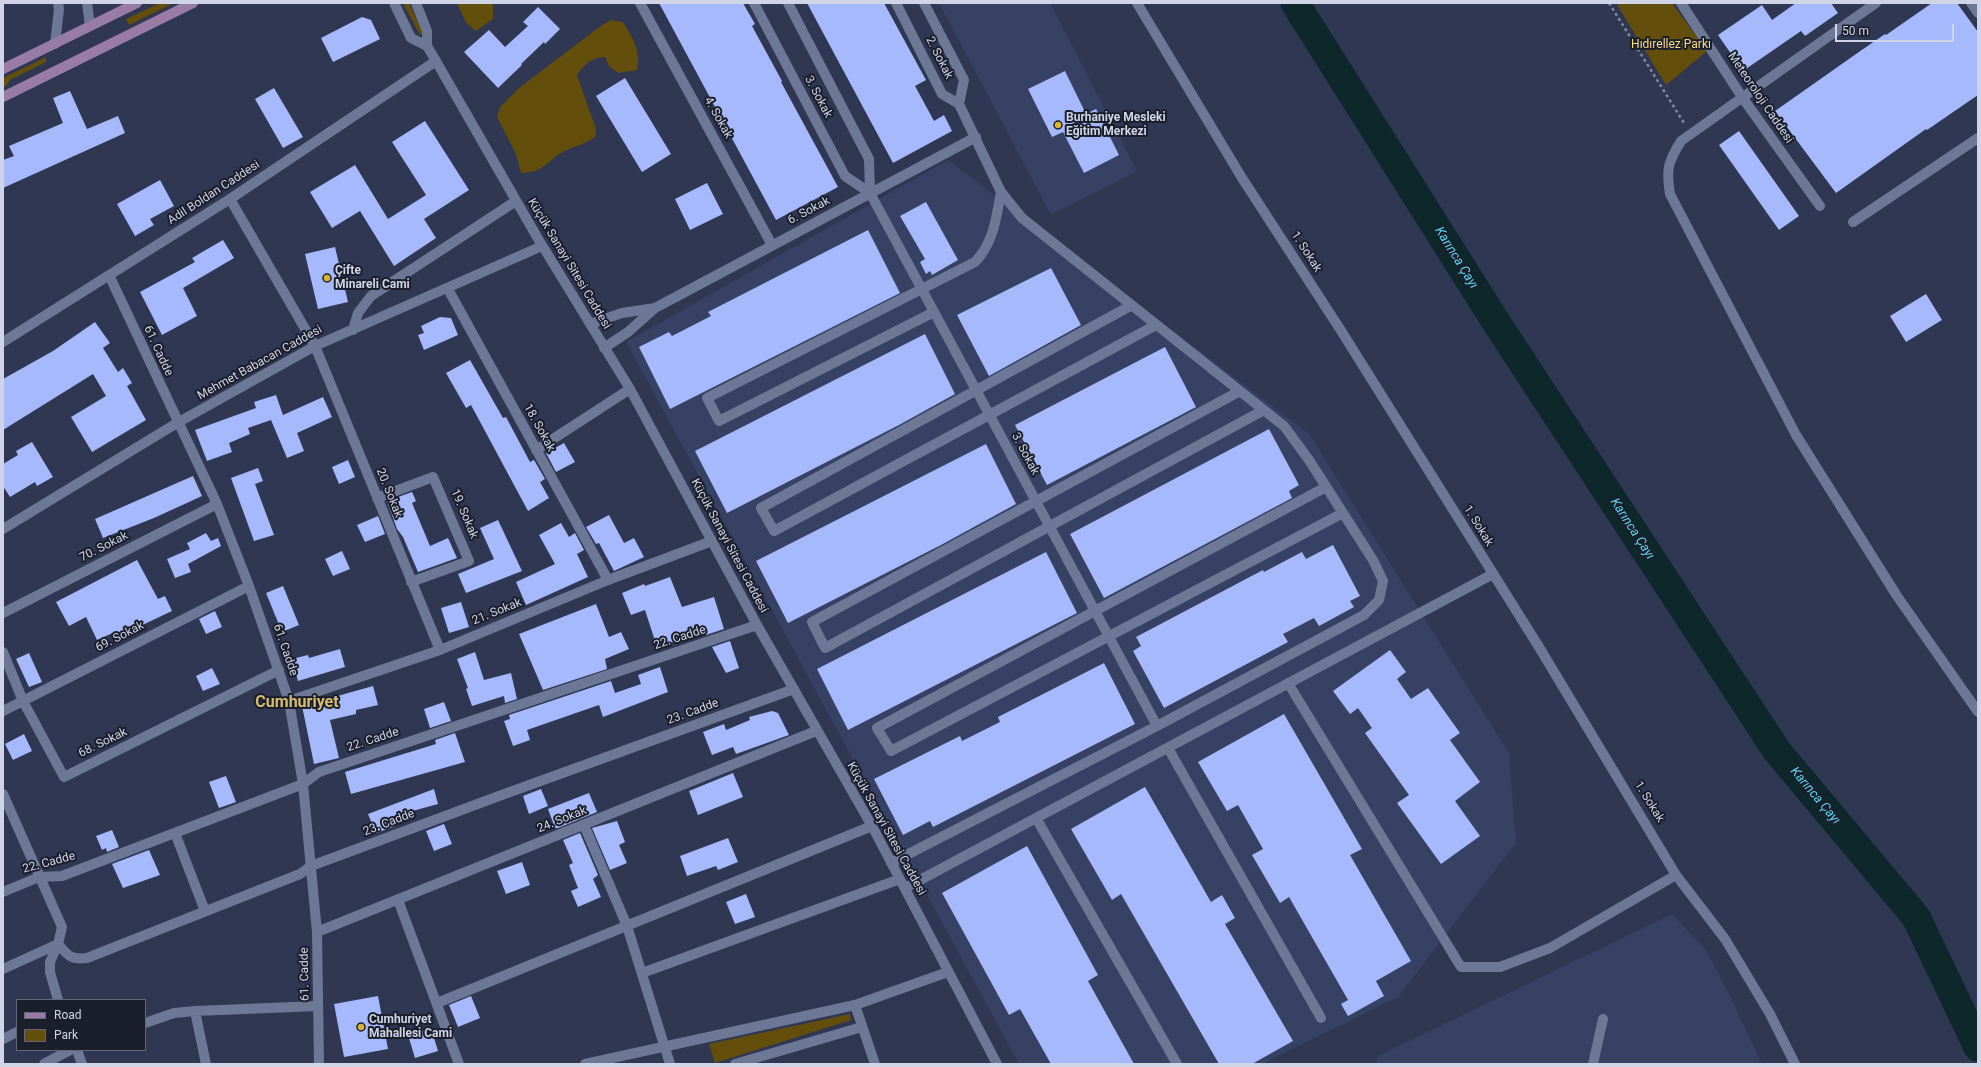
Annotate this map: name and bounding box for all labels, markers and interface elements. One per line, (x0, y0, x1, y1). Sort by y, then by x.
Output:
scale bar (1837, 16, 1956, 42)
text: 50 m (1842, 24, 1869, 38)
street label: 2. Sokak (922, 34, 956, 82)
park label: Hıdırellez Parkı (1631, 38, 1711, 52)
street label: Meteoroloji Caddesi (1724, 50, 1796, 146)
street label: 3. Sokak (801, 74, 835, 120)
street label: 4. Sokak (701, 95, 735, 141)
place label: Burhaniye Mesleki Eğitim Merkezi (1066, 111, 1166, 139)
marker: Burhaniye Mesleki Eğitim Merkezi (1053, 120, 1063, 130)
street label: Adil Boldan Caddesi (165, 158, 263, 228)
street label: 6. Sokak (786, 194, 832, 228)
street label: Küçük Sanayi Sitesi Caddesi (524, 196, 614, 332)
water label: Karınca Çayı (1431, 224, 1481, 292)
street label: 1. Sokak (1288, 229, 1324, 275)
place label: Çifte Minareli Cami (335, 264, 410, 292)
marker: Çifte Minareli Cami (322, 273, 332, 283)
street label: Mehmet Babacan Caddesi (195, 323, 325, 403)
street label: 61. Cadde (140, 324, 176, 378)
street label: 18. Sokak (520, 402, 558, 454)
street label: 3. Sokak (1008, 431, 1042, 477)
street label: 20. Sokak (373, 466, 405, 520)
street label: Küçük Sanayi Sitesi Caddesi (687, 476, 771, 616)
street label: 19. Sokak (447, 487, 481, 541)
water label: Karınca Çayı (1606, 495, 1658, 563)
street label: 1. Sokak (1460, 503, 1496, 549)
street label: 70. Sokak (77, 529, 131, 565)
street label: 21. Sokak (470, 596, 524, 628)
street label: 69. Sokak (93, 619, 147, 655)
street label: 61. Cadde (269, 622, 301, 678)
street label: 22. Cadde (652, 623, 708, 653)
district label: Cumhuriyet (255, 693, 339, 713)
street label: 23. Cadde (665, 696, 721, 728)
street label: 68. Sokak (76, 725, 130, 761)
street label: 22. Cadde (345, 725, 401, 755)
street label: Küçük Sanayi Sitesi Caddesi (843, 760, 929, 898)
water label: Karınca Çayı (1787, 764, 1843, 828)
street label: 1. Sokak (1631, 779, 1667, 825)
street label: 24. Sokak (535, 804, 589, 836)
street label: 23. Cadde (361, 807, 417, 839)
street label: 22. Cadde (21, 849, 77, 877)
street label: 61. Cadde (297, 947, 313, 1001)
legend (16, 999, 146, 1051)
text: Road (54, 1008, 82, 1022)
place label: Cumhuriyet Mahallesi Cami (369, 1013, 452, 1041)
marker: Cumhuriyet Mahallesi Cami (356, 1022, 366, 1032)
text: Park (54, 1028, 78, 1042)

